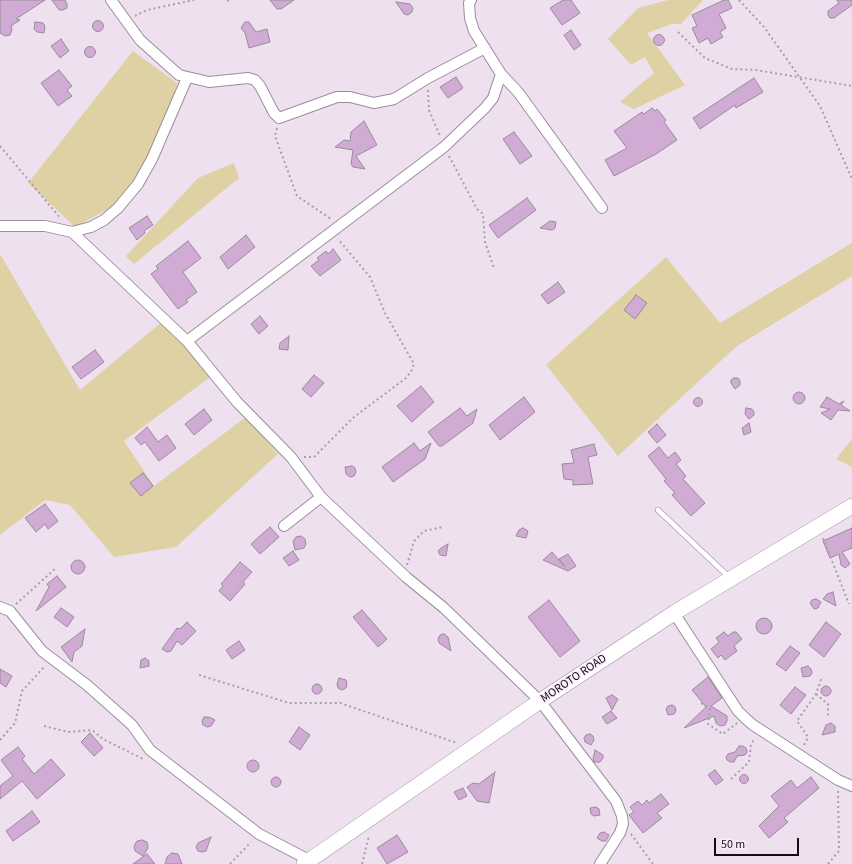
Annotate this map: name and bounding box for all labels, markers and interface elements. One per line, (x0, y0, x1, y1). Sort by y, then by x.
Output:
street label: MOROTO ROAD (538, 652, 610, 706)
scale bar (716, 830, 801, 856)
text: 50 m (721, 836, 745, 853)

